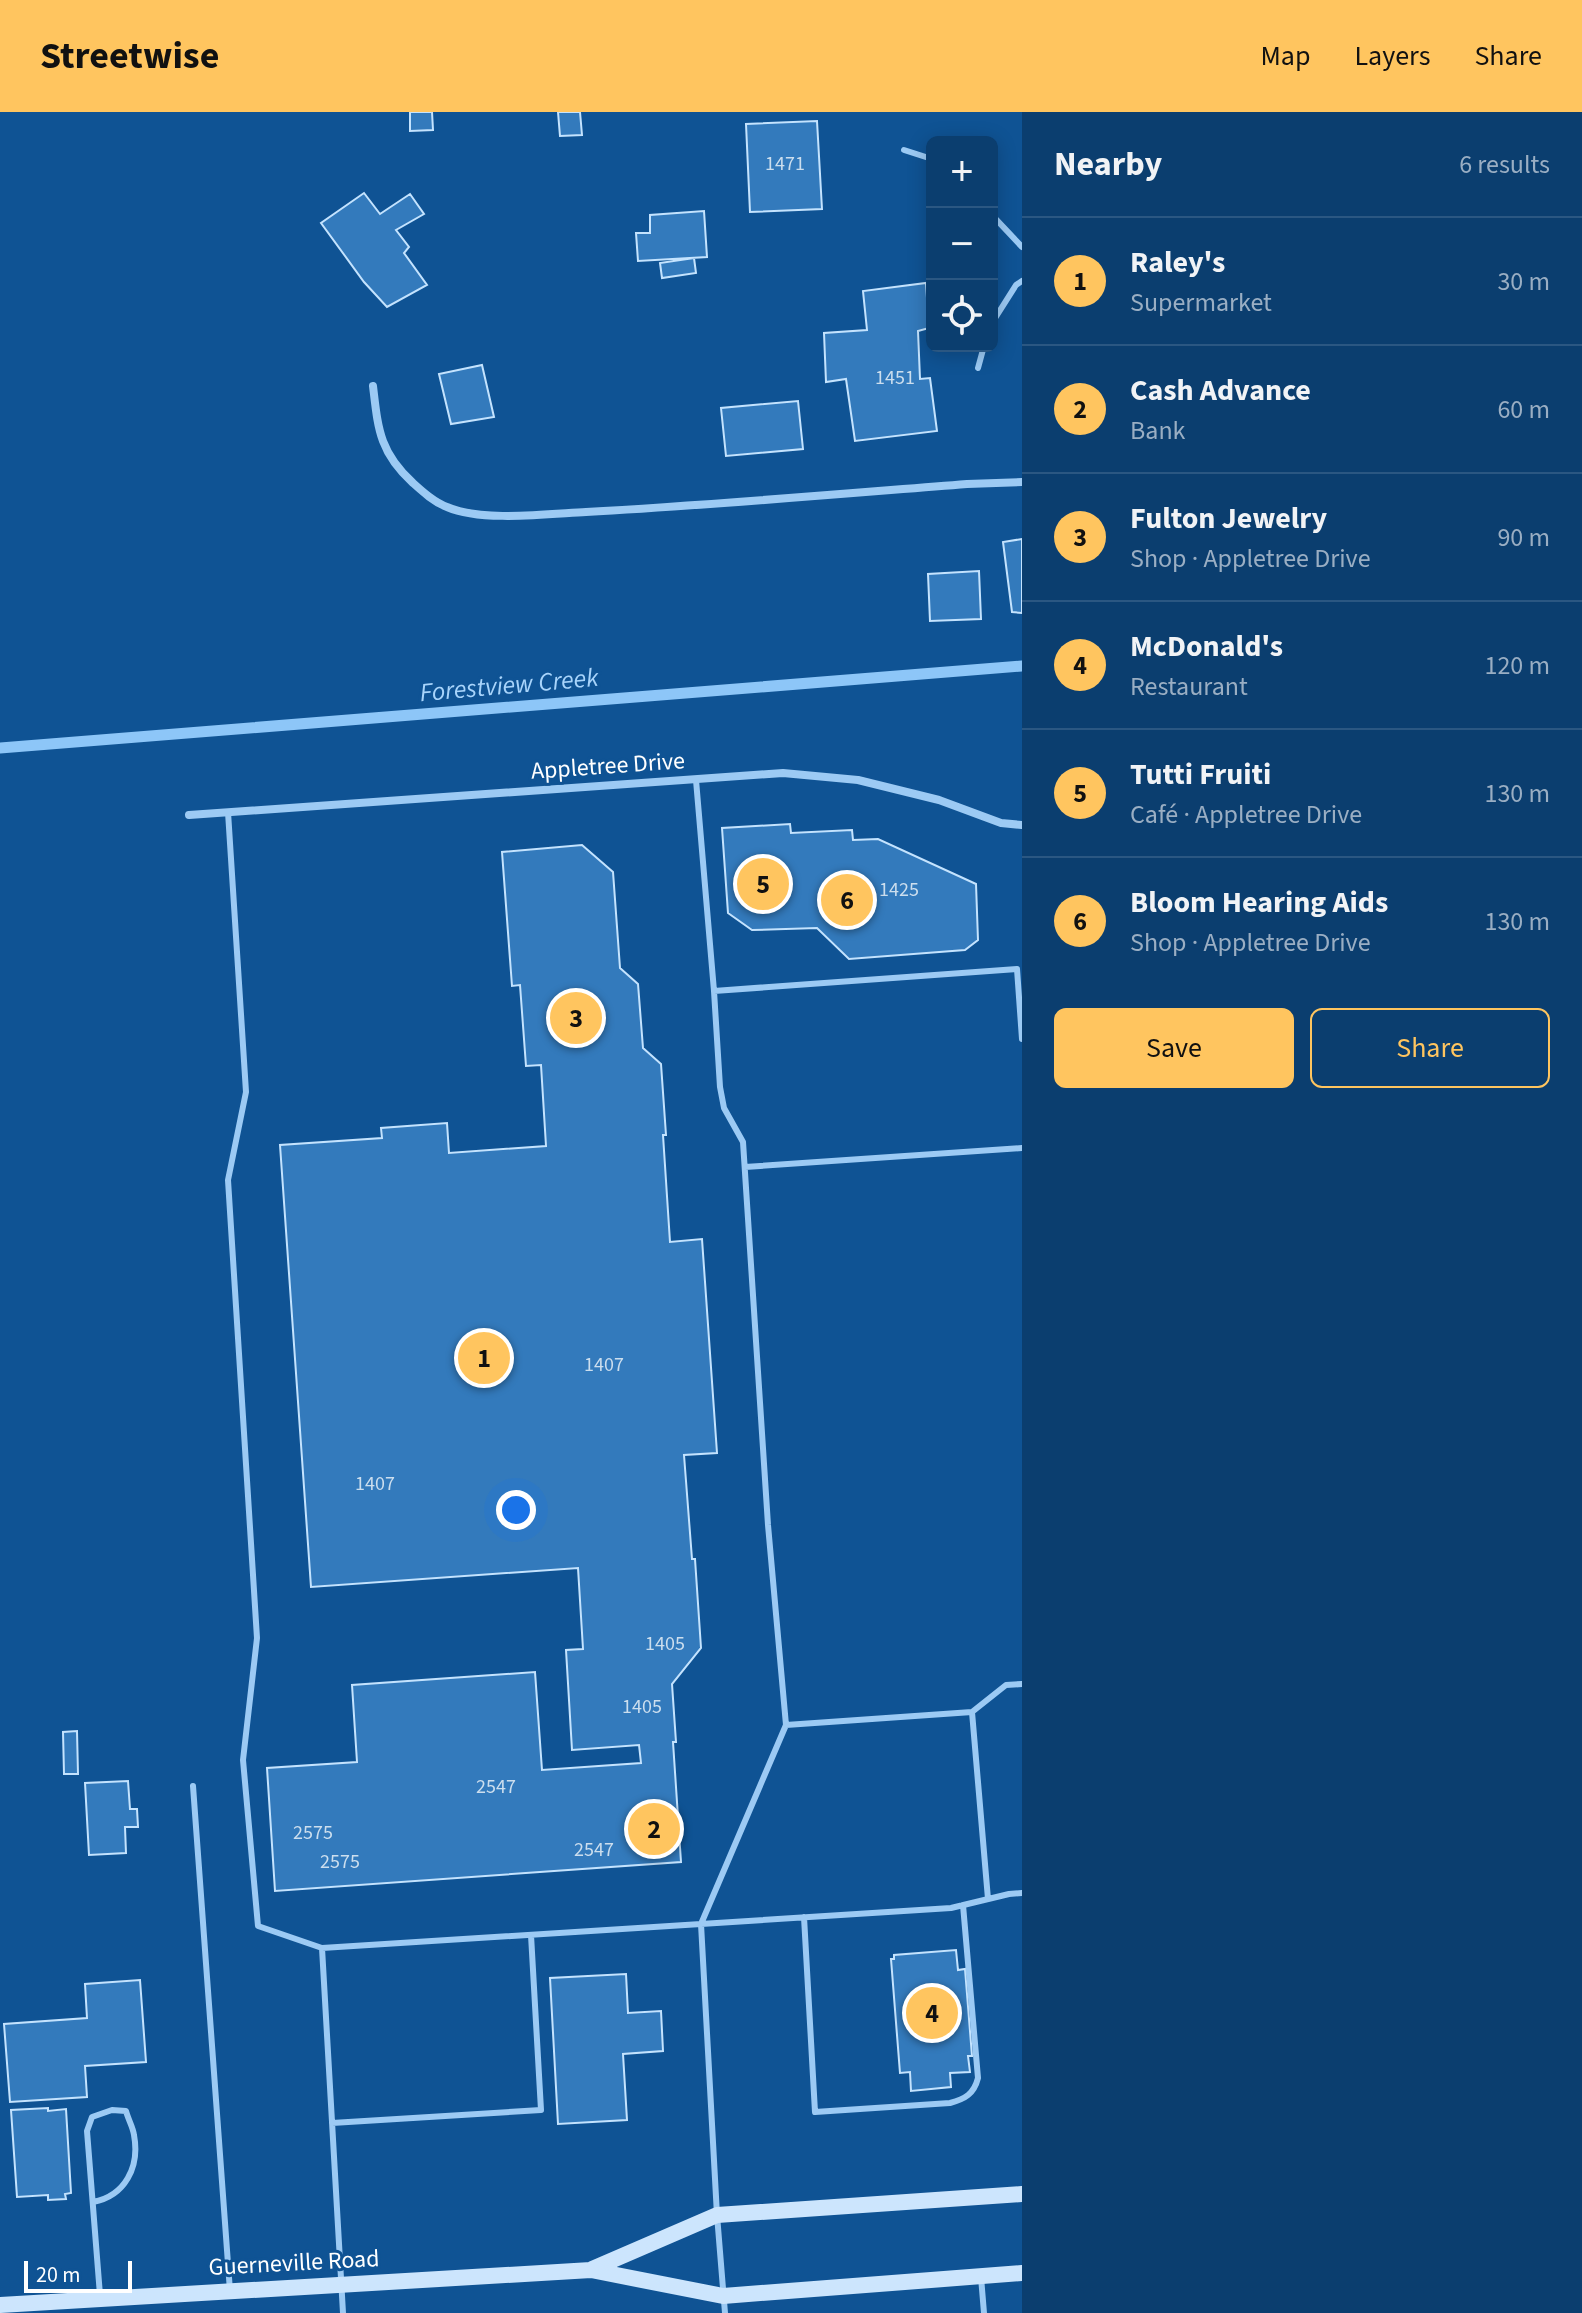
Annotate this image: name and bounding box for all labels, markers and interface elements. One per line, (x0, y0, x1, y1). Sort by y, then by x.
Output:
text: Streetwise (40, 29, 219, 83)
text: Map (1260, 36, 1310, 76)
text: Layers (1354, 36, 1430, 76)
text: Share (1474, 36, 1542, 76)
map controls (926, 136, 998, 352)
button: + (926, 136, 998, 208)
text: Nearby (1054, 140, 1162, 189)
text: 6 results (1459, 146, 1550, 183)
house number: 1471 (765, 150, 805, 178)
button: − (926, 208, 998, 280)
text: Raley's (1130, 241, 1225, 284)
text: 1 (1073, 263, 1087, 300)
text: 30 m (1497, 263, 1550, 300)
button: locate (926, 280, 998, 352)
text: Supermarket (1130, 284, 1272, 321)
house number: 1451 (875, 364, 915, 392)
text: Cash Advance (1130, 369, 1311, 412)
text: 2 (1073, 391, 1087, 428)
text: 60 m (1497, 391, 1550, 428)
text: Bank (1130, 412, 1185, 449)
text: Fulton Jewelry (1130, 497, 1327, 540)
text: 3 (1073, 519, 1087, 556)
text: 90 m (1497, 519, 1550, 556)
text: Shop · Appletree Drive (1130, 540, 1371, 577)
text: McDonald's (1130, 625, 1283, 668)
text: 4 (1073, 647, 1087, 684)
text: 120 m (1484, 647, 1550, 684)
water label: Forestview Creek (418, 659, 600, 711)
text: Restaurant (1130, 668, 1248, 705)
street label: Appletree Drive (530, 743, 686, 789)
text: Tutti Fruiti (1130, 753, 1271, 796)
text: 5 (1073, 775, 1087, 812)
text: 130 m (1484, 775, 1550, 812)
text: Café · Appletree Drive (1130, 796, 1362, 833)
pin: 5 (737, 854, 789, 914)
pin: 6 (821, 870, 873, 930)
house number: 1425 (879, 876, 919, 904)
text: Bloom Hearing Aids (1130, 881, 1388, 924)
text: 6 (1073, 903, 1087, 940)
text: 130 m (1484, 903, 1550, 940)
text: Shop · Appletree Drive (1130, 924, 1371, 961)
pin: 3 (550, 988, 602, 1048)
button: Save (1054, 1008, 1294, 1088)
button: Share (1310, 1008, 1550, 1088)
pin: 1 (458, 1328, 510, 1388)
house number: 1407 (584, 1351, 624, 1379)
house number: 1407 (355, 1470, 395, 1498)
your location (496, 1490, 536, 1530)
house number: 1405 (645, 1630, 685, 1658)
house number: 1405 (622, 1693, 662, 1721)
house number: 2547 (476, 1773, 516, 1801)
pin: 2 (628, 1799, 680, 1859)
house number: 2575 (293, 1819, 333, 1847)
house number: 2547 (574, 1836, 614, 1864)
house number: 2575 (320, 1848, 360, 1876)
pin: 4 (906, 1983, 958, 2043)
street label: Guerneville Road (208, 2241, 380, 2285)
scale bar (24, 2257, 132, 2293)
text: 20 m (36, 2259, 81, 2291)

